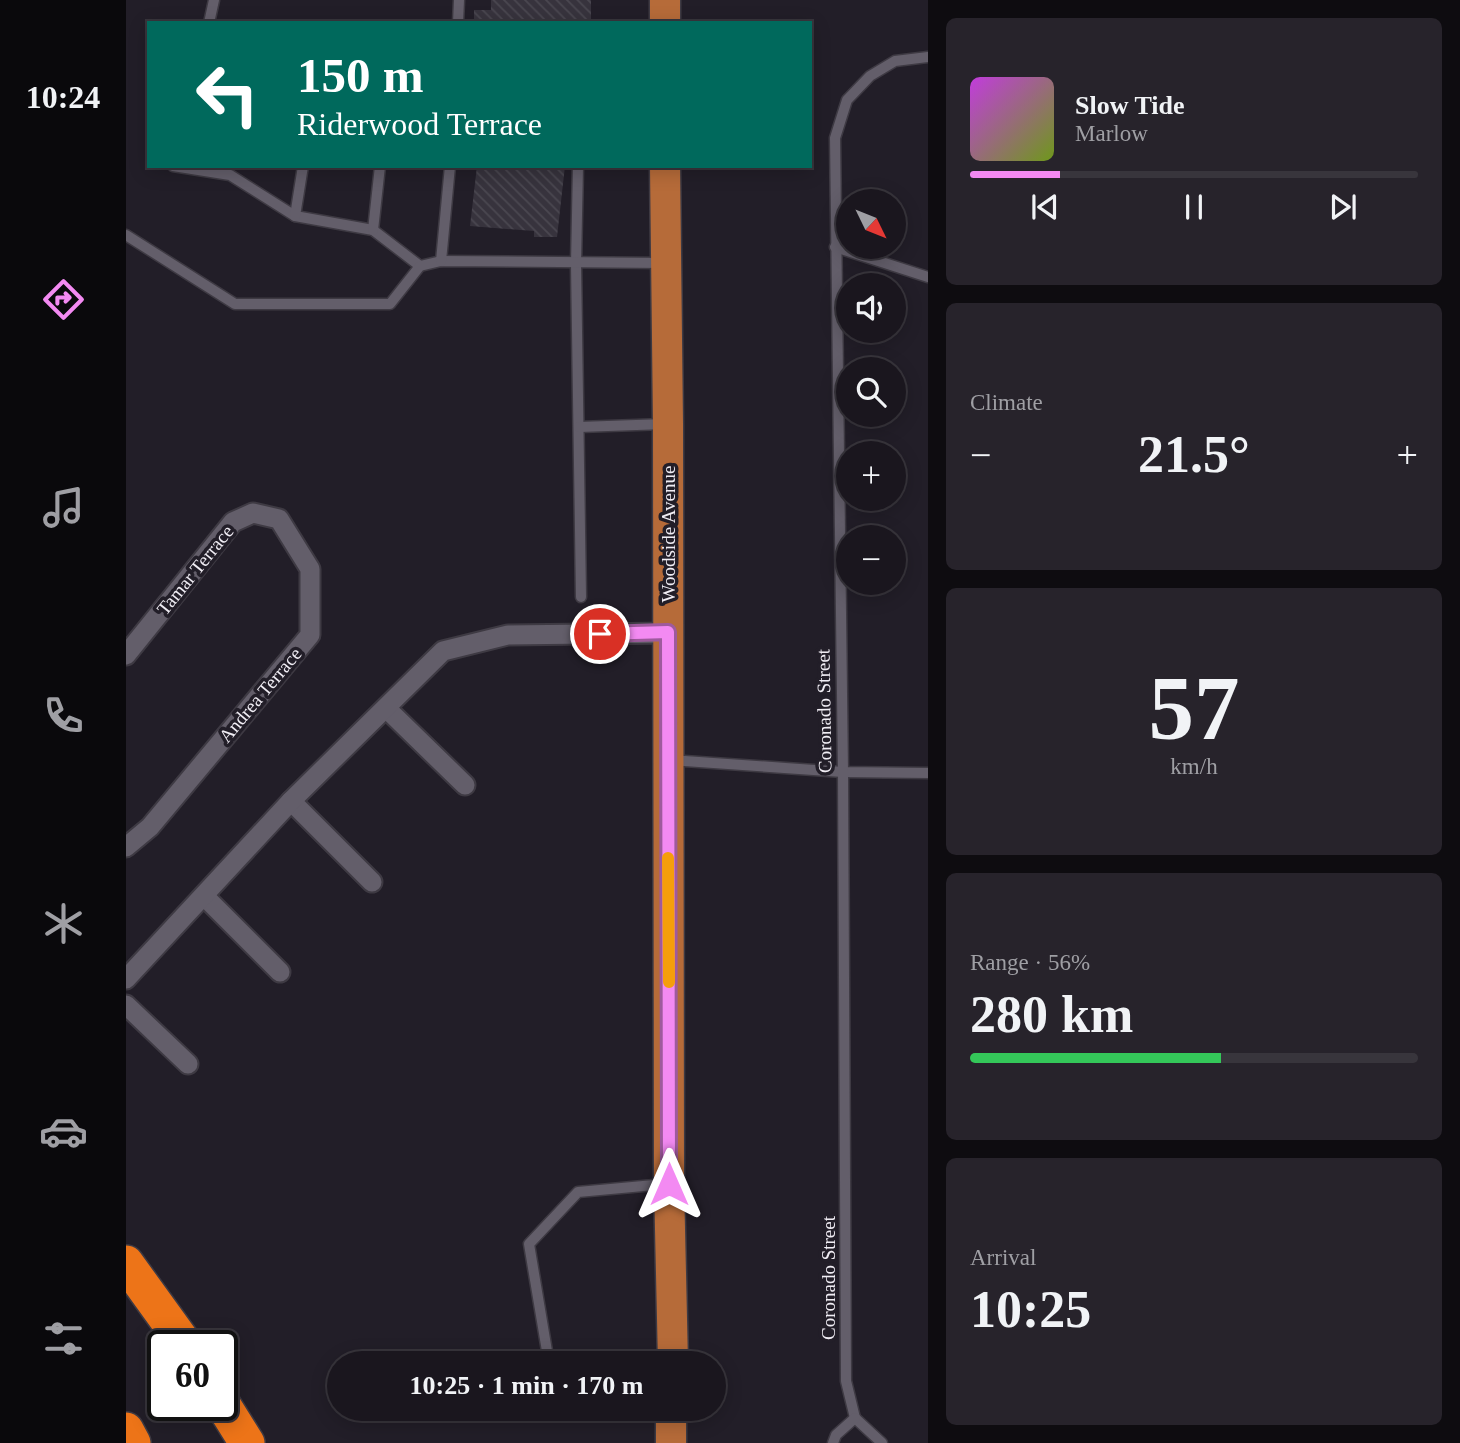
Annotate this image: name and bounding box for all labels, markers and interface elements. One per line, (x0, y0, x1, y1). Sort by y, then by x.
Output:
text: 150 m (297, 48, 424, 103)
icon: left (182, 49, 273, 140)
text: 10:24 (26, 79, 100, 115)
text: Slow Tide (1075, 91, 1185, 120)
text: Riderwood Terrace (297, 106, 542, 142)
text: Marlow (1075, 121, 1148, 146)
icon: previous (1026, 188, 1064, 226)
icon: pause (1175, 188, 1213, 226)
icon: next (1324, 188, 1362, 226)
north arrow (836, 189, 906, 259)
map controls (836, 189, 906, 595)
button: sound (836, 273, 906, 343)
icon: directions (39, 275, 88, 324)
button: search (836, 357, 906, 427)
text: Climate (970, 390, 1043, 415)
text: 21.5° (1138, 426, 1250, 483)
text: − (970, 434, 991, 476)
text: + (1397, 434, 1418, 476)
button: + (836, 441, 906, 511)
street label: Woodside Avenue (658, 466, 679, 602)
icon: music (39, 483, 88, 532)
street label: Tamar Terrace (152, 521, 238, 619)
button: − (836, 525, 906, 595)
pin (570, 604, 630, 664)
icon: arrive (581, 615, 619, 653)
street label: Andrea Terrace (214, 643, 306, 747)
street label: Coronado Street (812, 648, 836, 773)
text: 57 (1149, 658, 1240, 759)
icon: phone (39, 691, 88, 740)
text: km/h (1170, 754, 1218, 779)
icon: climate (39, 899, 88, 948)
text: Range · 56% (970, 950, 1090, 975)
text: 280 km (970, 986, 1133, 1043)
icon: car (39, 1107, 88, 1156)
position arrow (632, 1147, 706, 1221)
street label: Coronado Street (818, 1215, 839, 1340)
text: Arrival (970, 1245, 1036, 1270)
text: 10:25 (970, 1281, 1091, 1338)
icon: filters (39, 1314, 88, 1363)
speed limit sign: 60 (147, 1330, 238, 1421)
text: 10:25 · 1 min · 170 m (410, 1371, 644, 1400)

